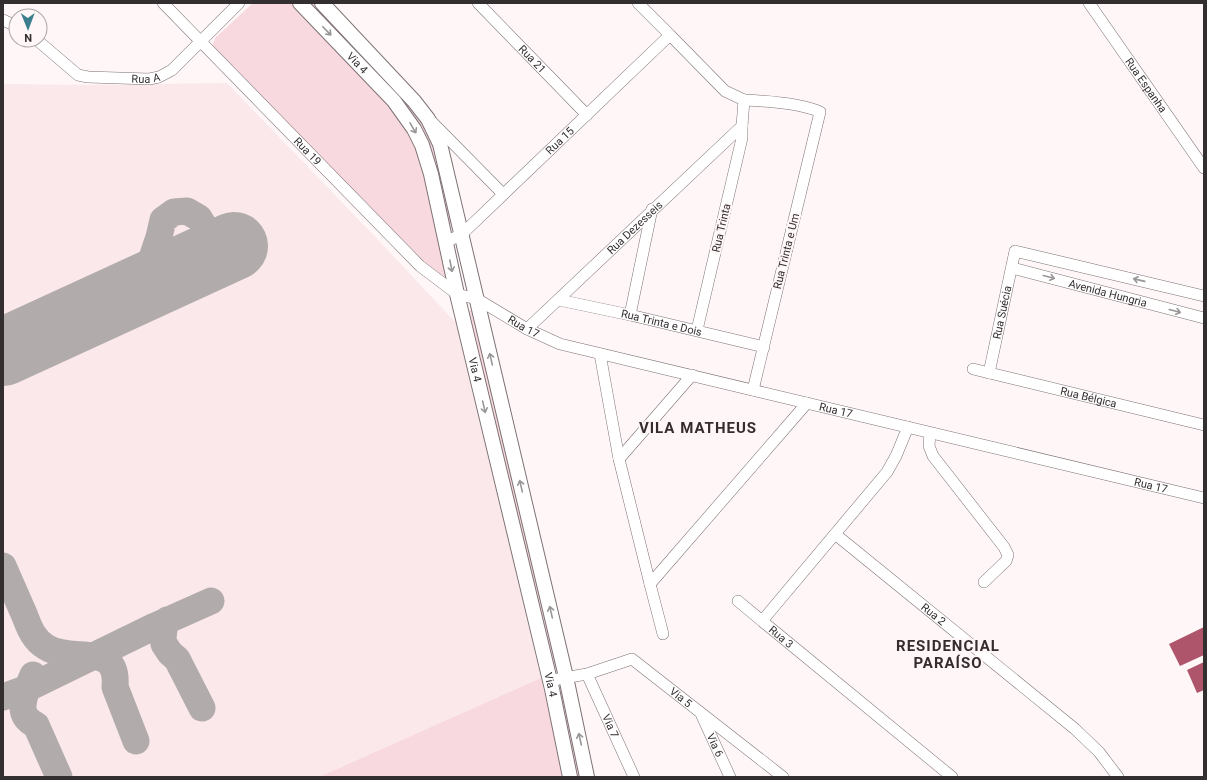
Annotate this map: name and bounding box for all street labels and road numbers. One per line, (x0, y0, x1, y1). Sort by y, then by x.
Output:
street label: Rua 21 (516, 43, 549, 76)
street label: Via 4 (344, 50, 370, 77)
street label: Rua Espanha (1122, 55, 1169, 115)
street label: Rua A (131, 71, 162, 86)
street label: Rua 15 (543, 125, 577, 157)
street label: Rua 19 (291, 135, 324, 168)
street label: Rua Dezesseis (605, 198, 666, 257)
street label: Rua Trinta (710, 202, 733, 254)
street label: Rua Trinta e Um (771, 212, 802, 290)
street label: Avenida Hungria (1067, 277, 1148, 310)
street label: Rua Suécia (990, 284, 1014, 340)
street label: Rua Trinta e Dois (620, 307, 704, 339)
street label: Rua 17 (505, 313, 541, 341)
street label: Via 4 (465, 356, 484, 383)
street label: Rua Bélgica (1059, 384, 1118, 411)
street label: Rua 17 (818, 400, 854, 421)
street label: Rua 17 (1133, 476, 1169, 496)
street label: Rua 2 (918, 601, 948, 628)
street label: Rua 3 (766, 623, 796, 651)
street label: Via 4 (541, 671, 559, 698)
street label: Via 5 (667, 685, 694, 710)
street label: Via 7 (599, 712, 621, 740)
street label: Via 6 (704, 731, 726, 759)

